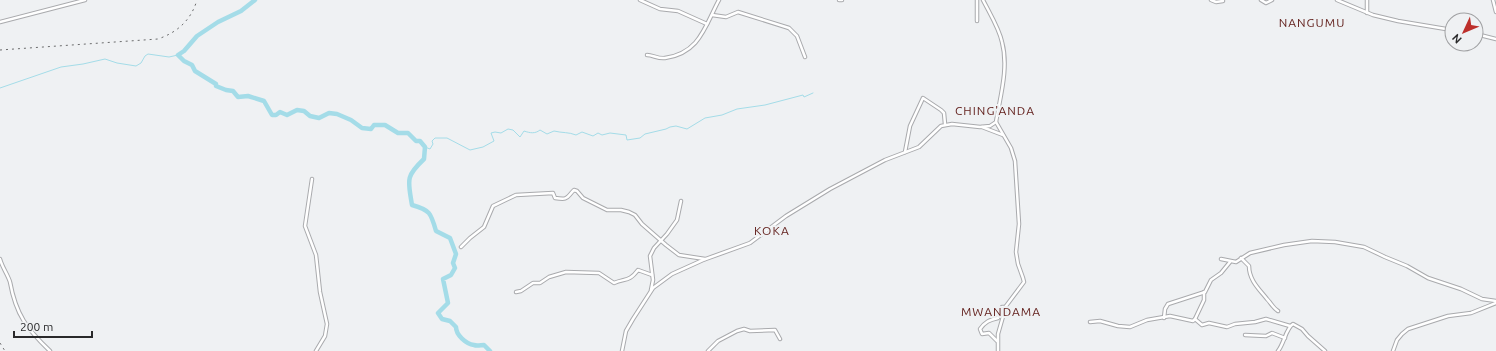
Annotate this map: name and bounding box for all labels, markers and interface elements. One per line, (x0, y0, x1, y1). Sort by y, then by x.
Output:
north arrow (1444, 12, 1484, 52)
district label: NANGUMU (1279, 16, 1345, 29)
text: N (1450, 32, 1464, 46)
district label: CHING'ANDA (955, 104, 1035, 117)
district label: KOKA (754, 224, 790, 237)
district label: MWANDAMA (961, 305, 1041, 318)
scale bar (14, 313, 92, 339)
text: 200 m (20, 320, 53, 333)

